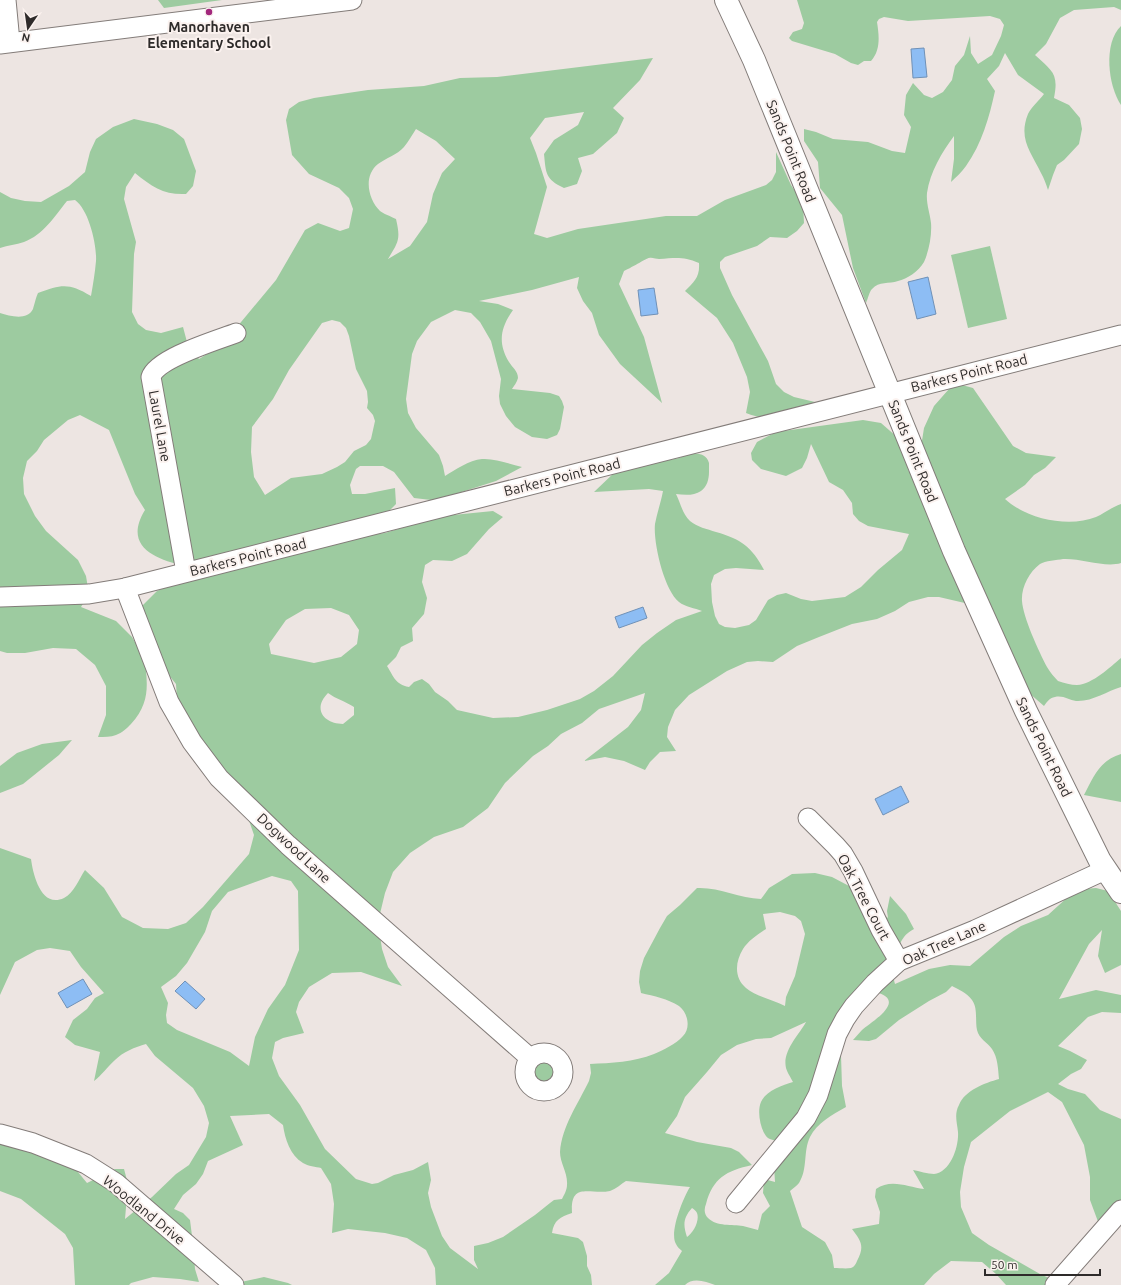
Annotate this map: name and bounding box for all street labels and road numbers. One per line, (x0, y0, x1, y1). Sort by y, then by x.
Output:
street label: Sands Point Road (763, 98, 819, 204)
street label: Barkers Point Road (909, 351, 1029, 395)
street label: Laurel Lane (146, 389, 174, 463)
street label: Sands Point Road (885, 398, 941, 504)
street label: Barkers Point Road (502, 455, 622, 499)
street label: Barkers Point Road (188, 535, 308, 579)
street label: Sands Point Road (1013, 695, 1075, 799)
street label: Dogwood Lane (254, 810, 334, 886)
street label: Oak Tree Court (835, 851, 894, 943)
street label: Oak Tree Lane (900, 917, 988, 969)
street label: Woodland Drive (100, 1172, 188, 1248)

